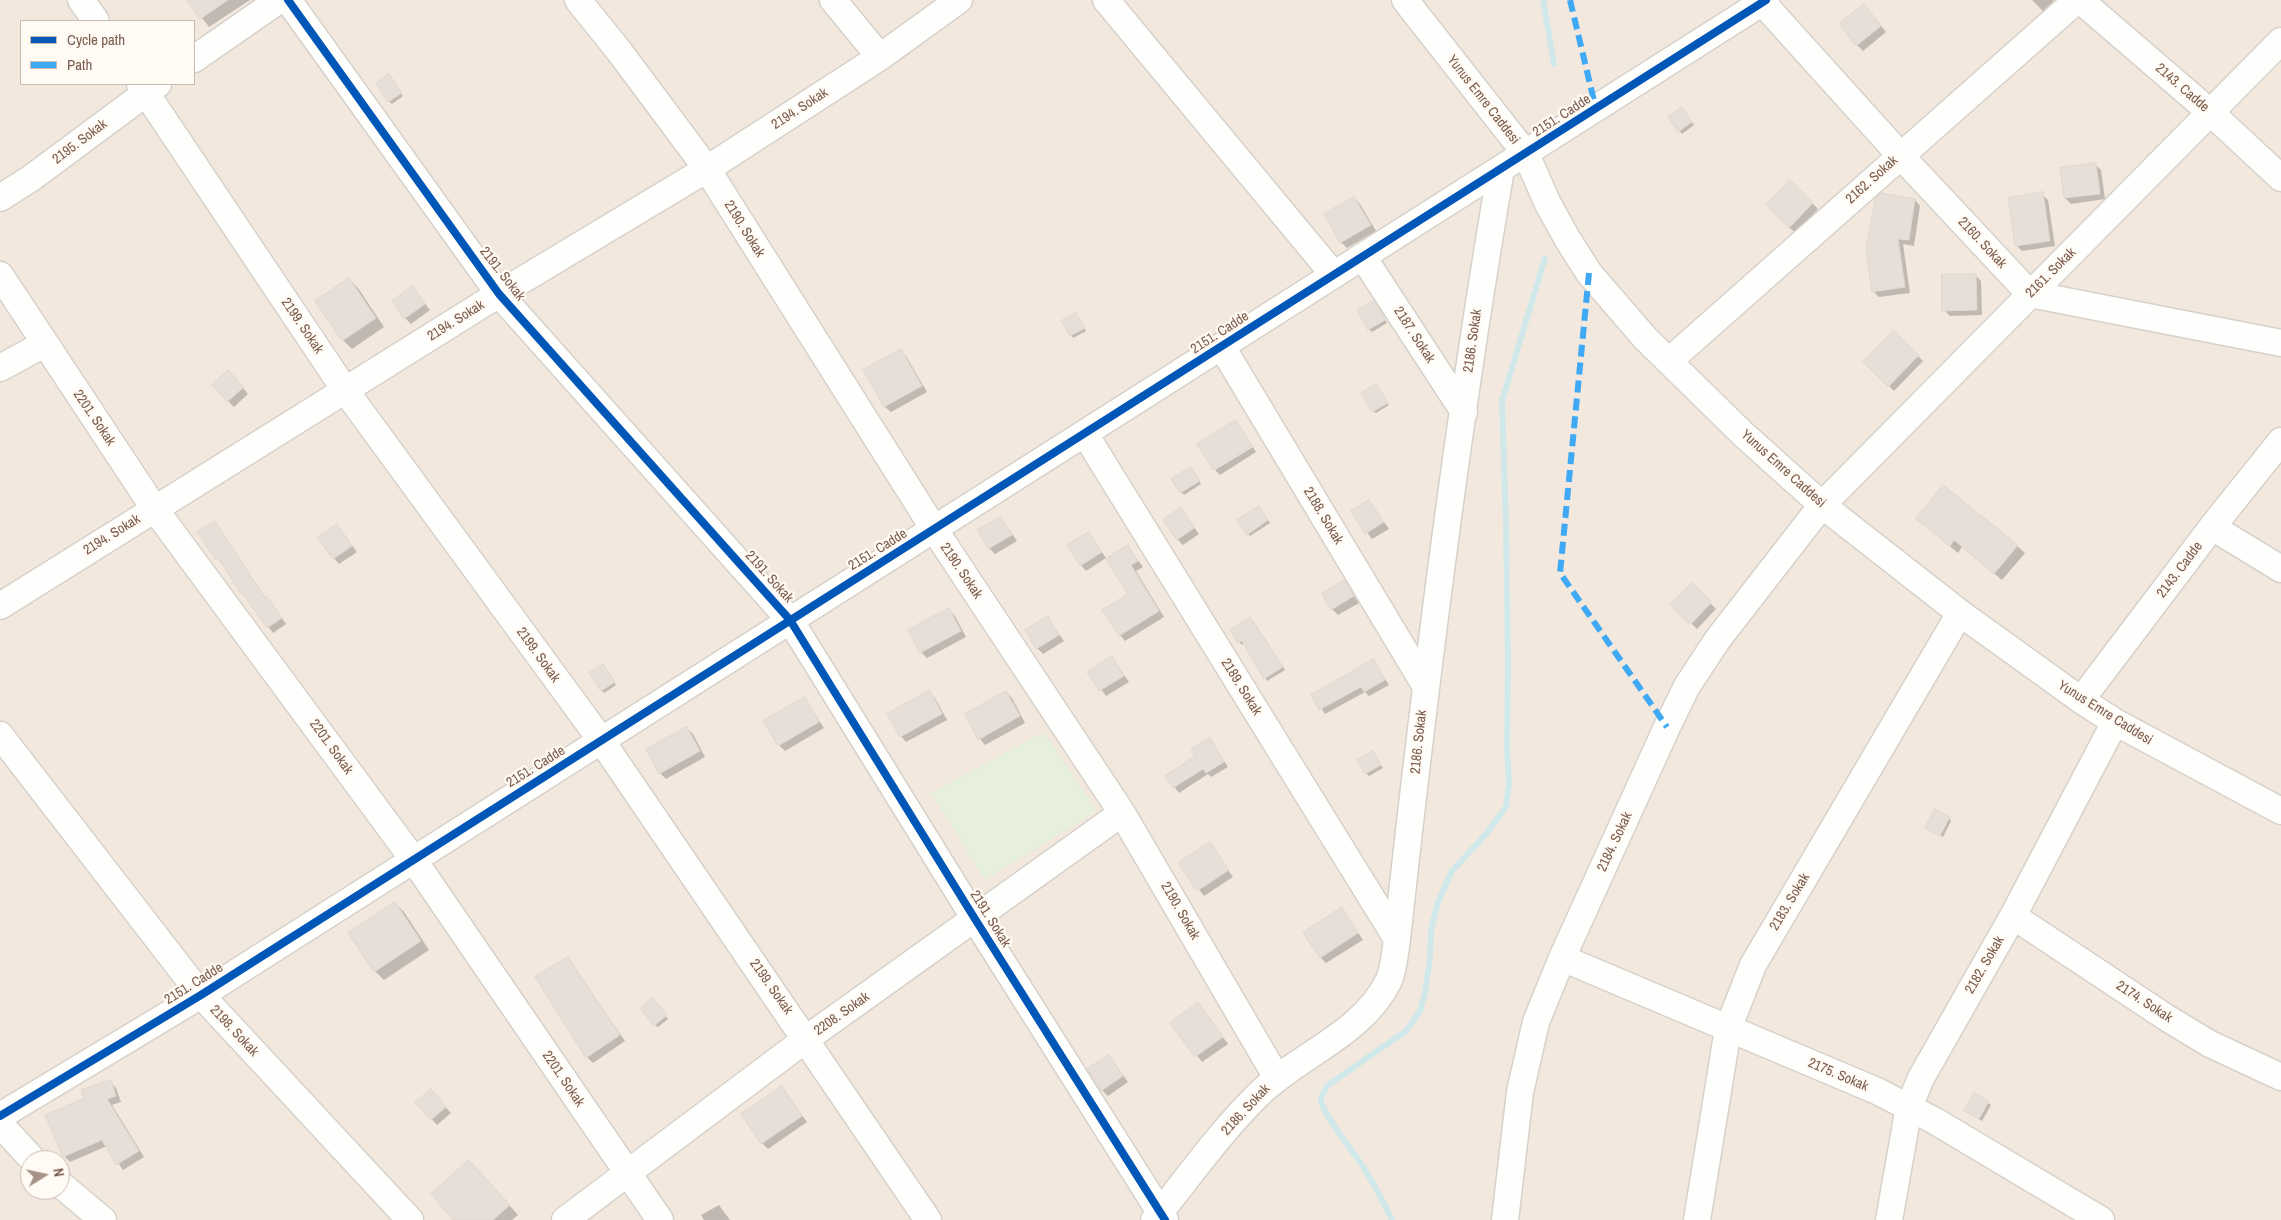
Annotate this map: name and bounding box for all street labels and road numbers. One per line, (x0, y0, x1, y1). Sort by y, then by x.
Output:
street label: Yunus Emre Caddesi (1443, 52, 1523, 148)
street label: 2143. Cadde (2152, 60, 2212, 116)
street label: 2194. Sokak (769, 85, 831, 133)
street label: 2151. Cadde (1530, 91, 1594, 141)
street label: 2195. Sokak (49, 116, 111, 168)
street label: 2162. Sokak (1843, 152, 1901, 208)
street label: 2190. Sokak (720, 197, 768, 261)
street label: 2160. Sokak (1954, 214, 2010, 272)
street label: 2191. Sokak (476, 244, 528, 304)
street label: 2161. Sokak (2022, 244, 2080, 302)
street label: 2199. Sokak (277, 295, 327, 357)
street label: 2194. Sokak (424, 297, 488, 345)
street label: 2187. Sokak (1390, 304, 1438, 366)
street label: 2151. Cadde (1188, 308, 1252, 358)
street label: 2186. Sokak (1460, 308, 1486, 374)
street label: 2201. Sokak (69, 387, 119, 449)
street label: Yunus Emre Caddesi (1737, 426, 1829, 512)
street label: 2188. Sokak (1299, 484, 1347, 548)
street label: 2194. Sokak (80, 511, 144, 559)
street label: 2151. Cadde (846, 525, 910, 575)
street label: 2143. Cadde (2154, 539, 2206, 601)
street label: 2190. Sokak (936, 540, 986, 602)
street label: 2191. Sokak (741, 548, 797, 606)
street label: 2199. Sokak (512, 624, 564, 686)
street label: 2189. Sokak (1217, 655, 1265, 719)
street label: Yunus Emre Caddesi (2055, 677, 2155, 749)
street label: 2186. Sokak (1407, 709, 1431, 775)
street label: 2201. Sokak (305, 716, 357, 778)
street label: 2151. Cadde (504, 742, 568, 792)
street label: 2184. Sokak (1594, 810, 1636, 874)
street label: 2183. Sokak (1766, 870, 1814, 934)
street label: 2190. Sokak (1157, 879, 1203, 943)
street label: 2191. Sokak (966, 887, 1014, 951)
street label: 2182. Sokak (1962, 933, 2008, 997)
street label: 2199. Sokak (746, 956, 796, 1018)
street label: 2151. Cadde (162, 959, 226, 1009)
street label: 2174. Sokak (2113, 978, 2175, 1026)
street label: 2208. Sokak (811, 989, 873, 1039)
street label: 2198. Sokak (206, 1002, 262, 1060)
street label: 2201. Sokak (538, 1048, 588, 1110)
street label: 2175. Sokak (1805, 1055, 1871, 1095)
street label: 2186. Sokak (1218, 1081, 1274, 1139)

